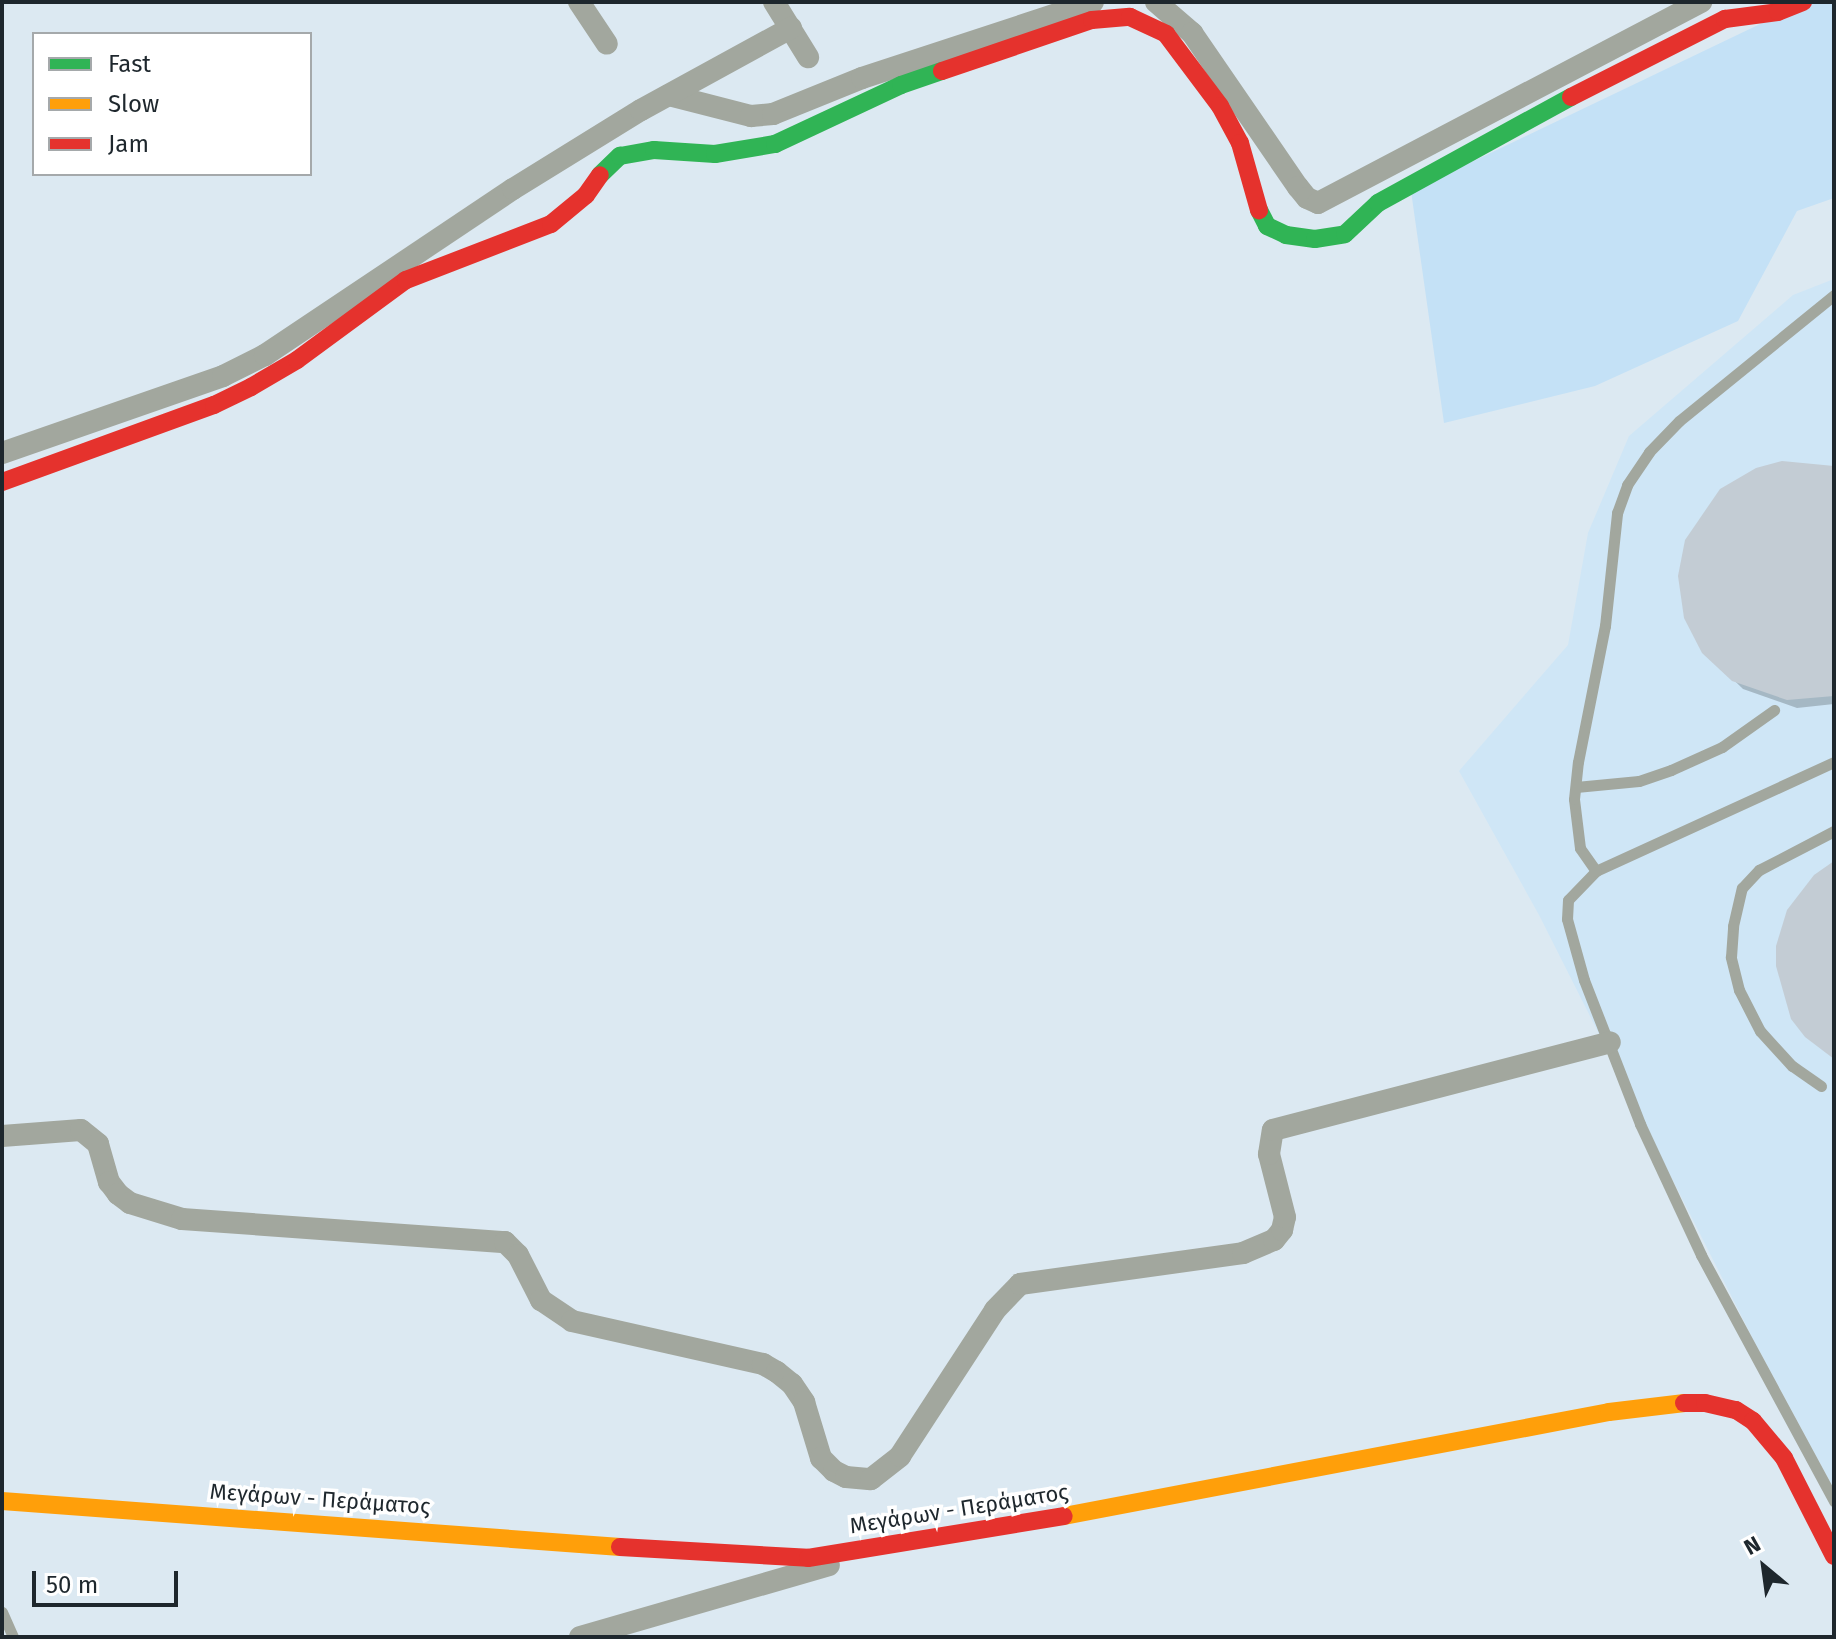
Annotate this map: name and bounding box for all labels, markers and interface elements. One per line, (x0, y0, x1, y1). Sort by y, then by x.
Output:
legend (32, 32, 312, 176)
text: Fast (108, 50, 151, 78)
text: Slow (108, 90, 159, 118)
text: Jam (108, 130, 149, 158)
street label: Μεγάρων - Περάματος (209, 1478, 431, 1520)
street label: Μεγάρων - Περάματος (848, 1479, 1070, 1539)
north arrow (1724, 1527, 1804, 1607)
text: N (1739, 1530, 1765, 1561)
scale bar (36, 1555, 182, 1605)
text: 50 m (46, 1571, 98, 1599)

